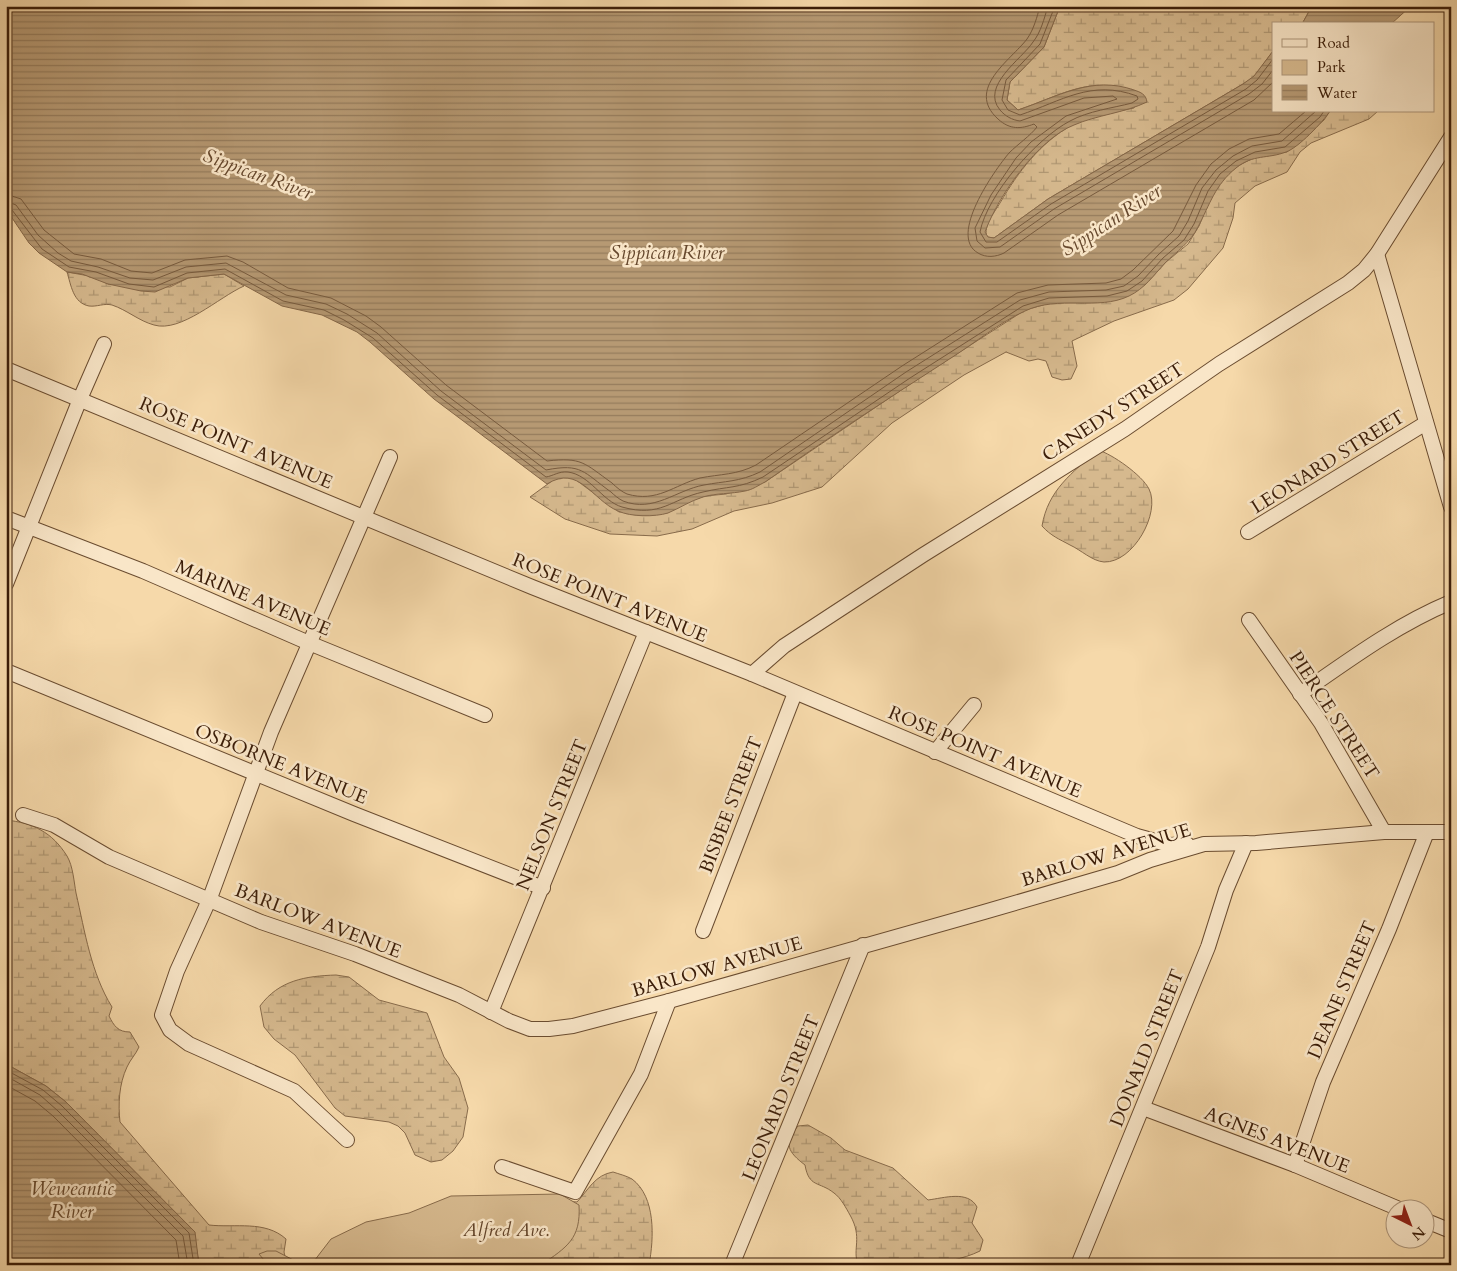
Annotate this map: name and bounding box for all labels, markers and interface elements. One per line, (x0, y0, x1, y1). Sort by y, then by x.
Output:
legend (1272, 22, 1434, 112)
text: Road (1317, 33, 1350, 53)
text: Park (1317, 57, 1346, 77)
text: Water (1316, 83, 1358, 103)
water label: Sippican River (199, 142, 318, 207)
water label: Sippican River (1056, 177, 1168, 263)
water label: Sippican River (610, 239, 726, 266)
street label: CANEDY STREET (1037, 356, 1189, 468)
street label: ROSE POINT AVENUE (135, 390, 337, 496)
street label: LEONARD STREET (1246, 404, 1410, 520)
street label: ROSE POINT AVENUE (509, 547, 711, 649)
street label: MARINE AVENUE (171, 553, 335, 643)
street label: PIERCE STREET (1283, 646, 1385, 784)
street label: ROSE POINT AVENUE (884, 699, 1086, 805)
street label: OSBORNE AVENUE (191, 717, 371, 811)
street label: BISBEE STREET (693, 733, 769, 877)
street label: NELSON STREET (510, 736, 594, 894)
street label: BARLOW AVENUE (1018, 817, 1194, 893)
street label: BARLOW AVENUE (231, 877, 405, 965)
street label: DEANE STREET (1301, 917, 1383, 1063)
street label: BARLOW AVENUE (629, 930, 805, 1004)
street label: DONALD STREET (1104, 965, 1190, 1131)
street label: LEONARD STREET (736, 1011, 826, 1185)
street label: AGNES AVENUE (1201, 1100, 1353, 1180)
water label: Weweantic River (30, 1175, 114, 1225)
north arrow (1384, 1198, 1434, 1248)
park label: Alfred Ave. (462, 1217, 549, 1243)
text: N (1407, 1222, 1429, 1244)

